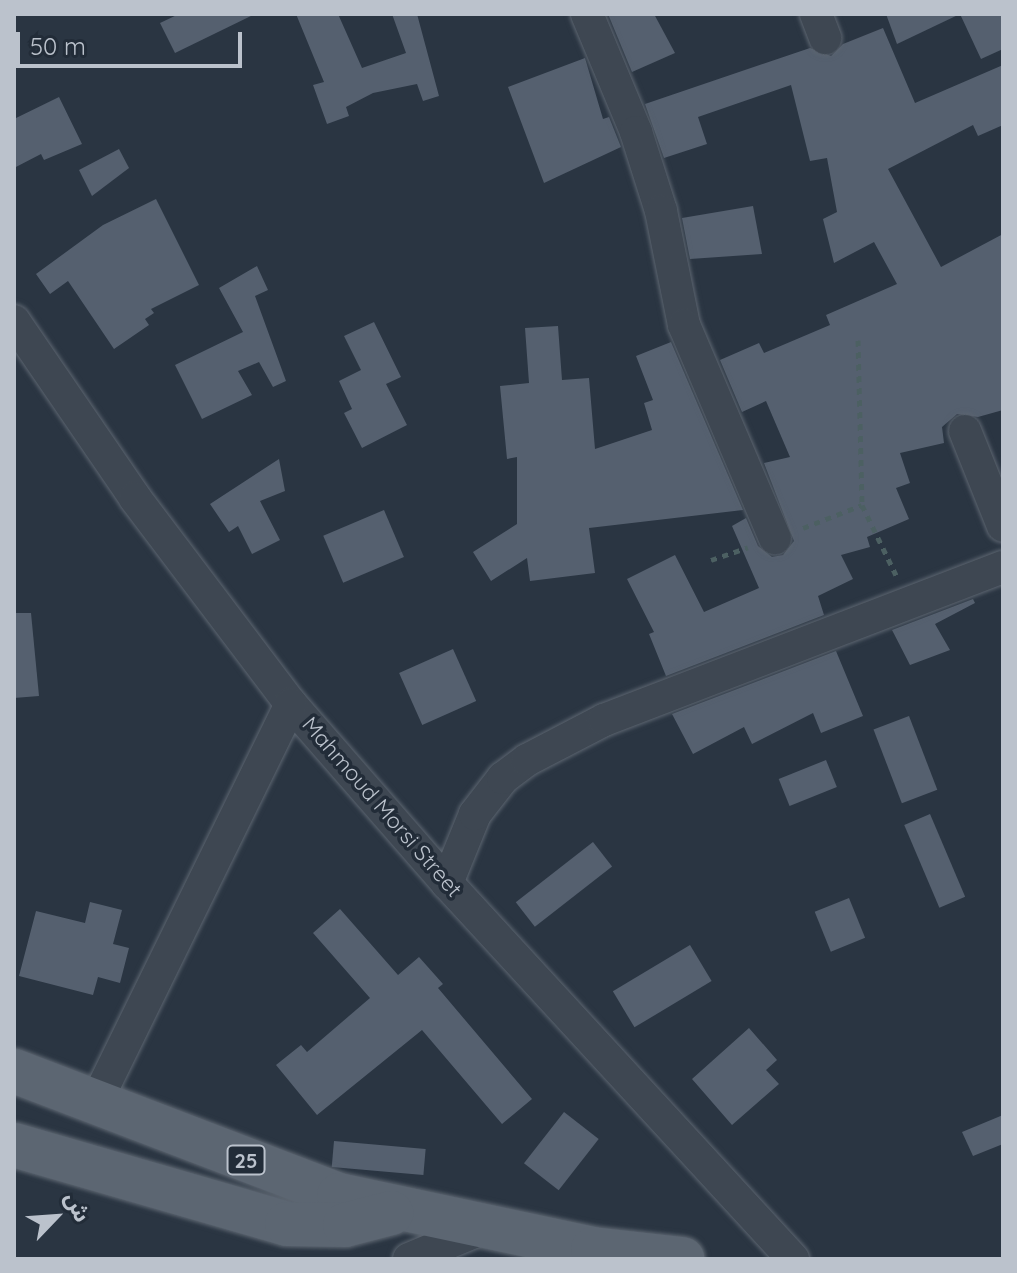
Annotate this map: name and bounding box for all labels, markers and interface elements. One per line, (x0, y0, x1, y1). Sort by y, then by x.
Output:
scale bar (20, 16, 246, 66)
text: 50 m (30, 31, 86, 61)
street label: Mahmoud Morsi Street (296, 711, 468, 903)
road number: 25 (226, 1144, 266, 1176)
north arrow (16, 1177, 96, 1257)
text: ش (59, 1187, 97, 1226)

